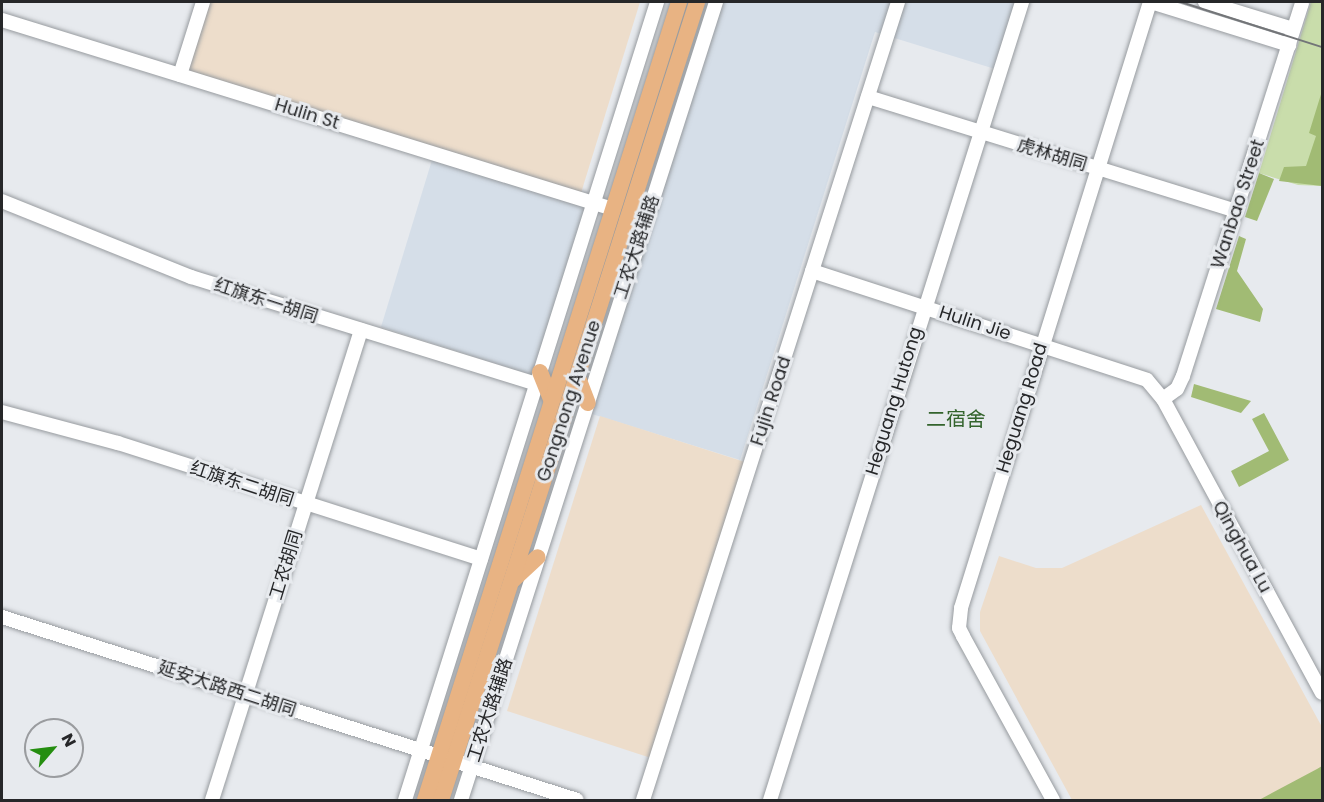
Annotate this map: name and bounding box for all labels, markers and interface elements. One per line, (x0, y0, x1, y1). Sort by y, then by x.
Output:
street label: Hulin St (272, 94, 342, 134)
street label: 虎林胡同 (1014, 134, 1090, 176)
street label: Wanbao Street (1207, 137, 1269, 271)
street label: 工农大路辅路 (610, 192, 664, 302)
street label: 红旗东一胡同 (211, 274, 321, 328)
street label: Hulin Jie (936, 301, 1014, 345)
street label: Gongnong Avenue (533, 318, 605, 484)
street label: Heguang Hutong (861, 324, 927, 478)
street label: Heguang Road (992, 340, 1052, 476)
street label: Fujin Road (746, 354, 796, 448)
district label: 二宿舍 (926, 407, 986, 431)
street label: 红旗东二胡同 (187, 457, 297, 511)
street label: Qinghua Lu (1208, 497, 1276, 597)
street label: 工农胡同 (265, 527, 307, 603)
street label: 工农大路辅路 (463, 655, 517, 765)
street label: 延安大路西二胡同 (155, 656, 299, 722)
north arrow (24, 718, 84, 778)
text: N (56, 730, 82, 751)

